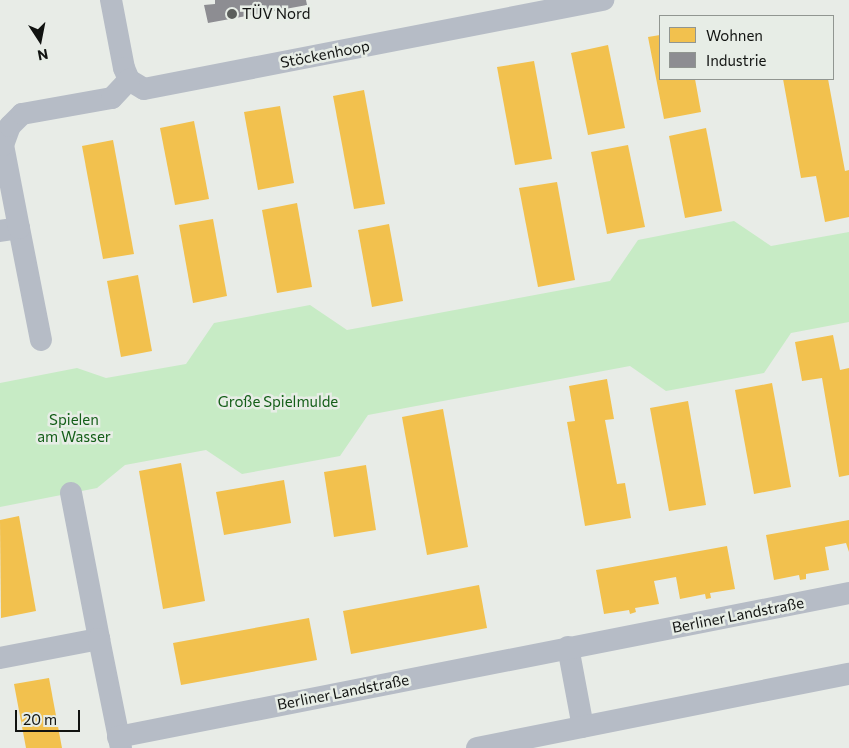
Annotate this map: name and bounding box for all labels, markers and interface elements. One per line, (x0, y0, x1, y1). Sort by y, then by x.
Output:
place label: TÜV Nord (242, 5, 310, 23)
marker: TÜV Nord (226, 8, 238, 20)
north arrow (15, 15, 65, 65)
legend (659, 15, 834, 80)
text: Wohnen (706, 26, 763, 44)
street label: Stöckenhoop (279, 37, 371, 71)
text: N (36, 46, 50, 65)
text: Industrie (706, 51, 767, 69)
park label: Große Spielmulde (218, 393, 338, 411)
park label: Spielen am Wasser (37, 410, 111, 445)
street label: Berliner Landstraße (671, 593, 805, 637)
street label: Berliner Landstraße (276, 670, 410, 714)
scale bar (18, 700, 82, 732)
text: 20 m (23, 710, 57, 728)

